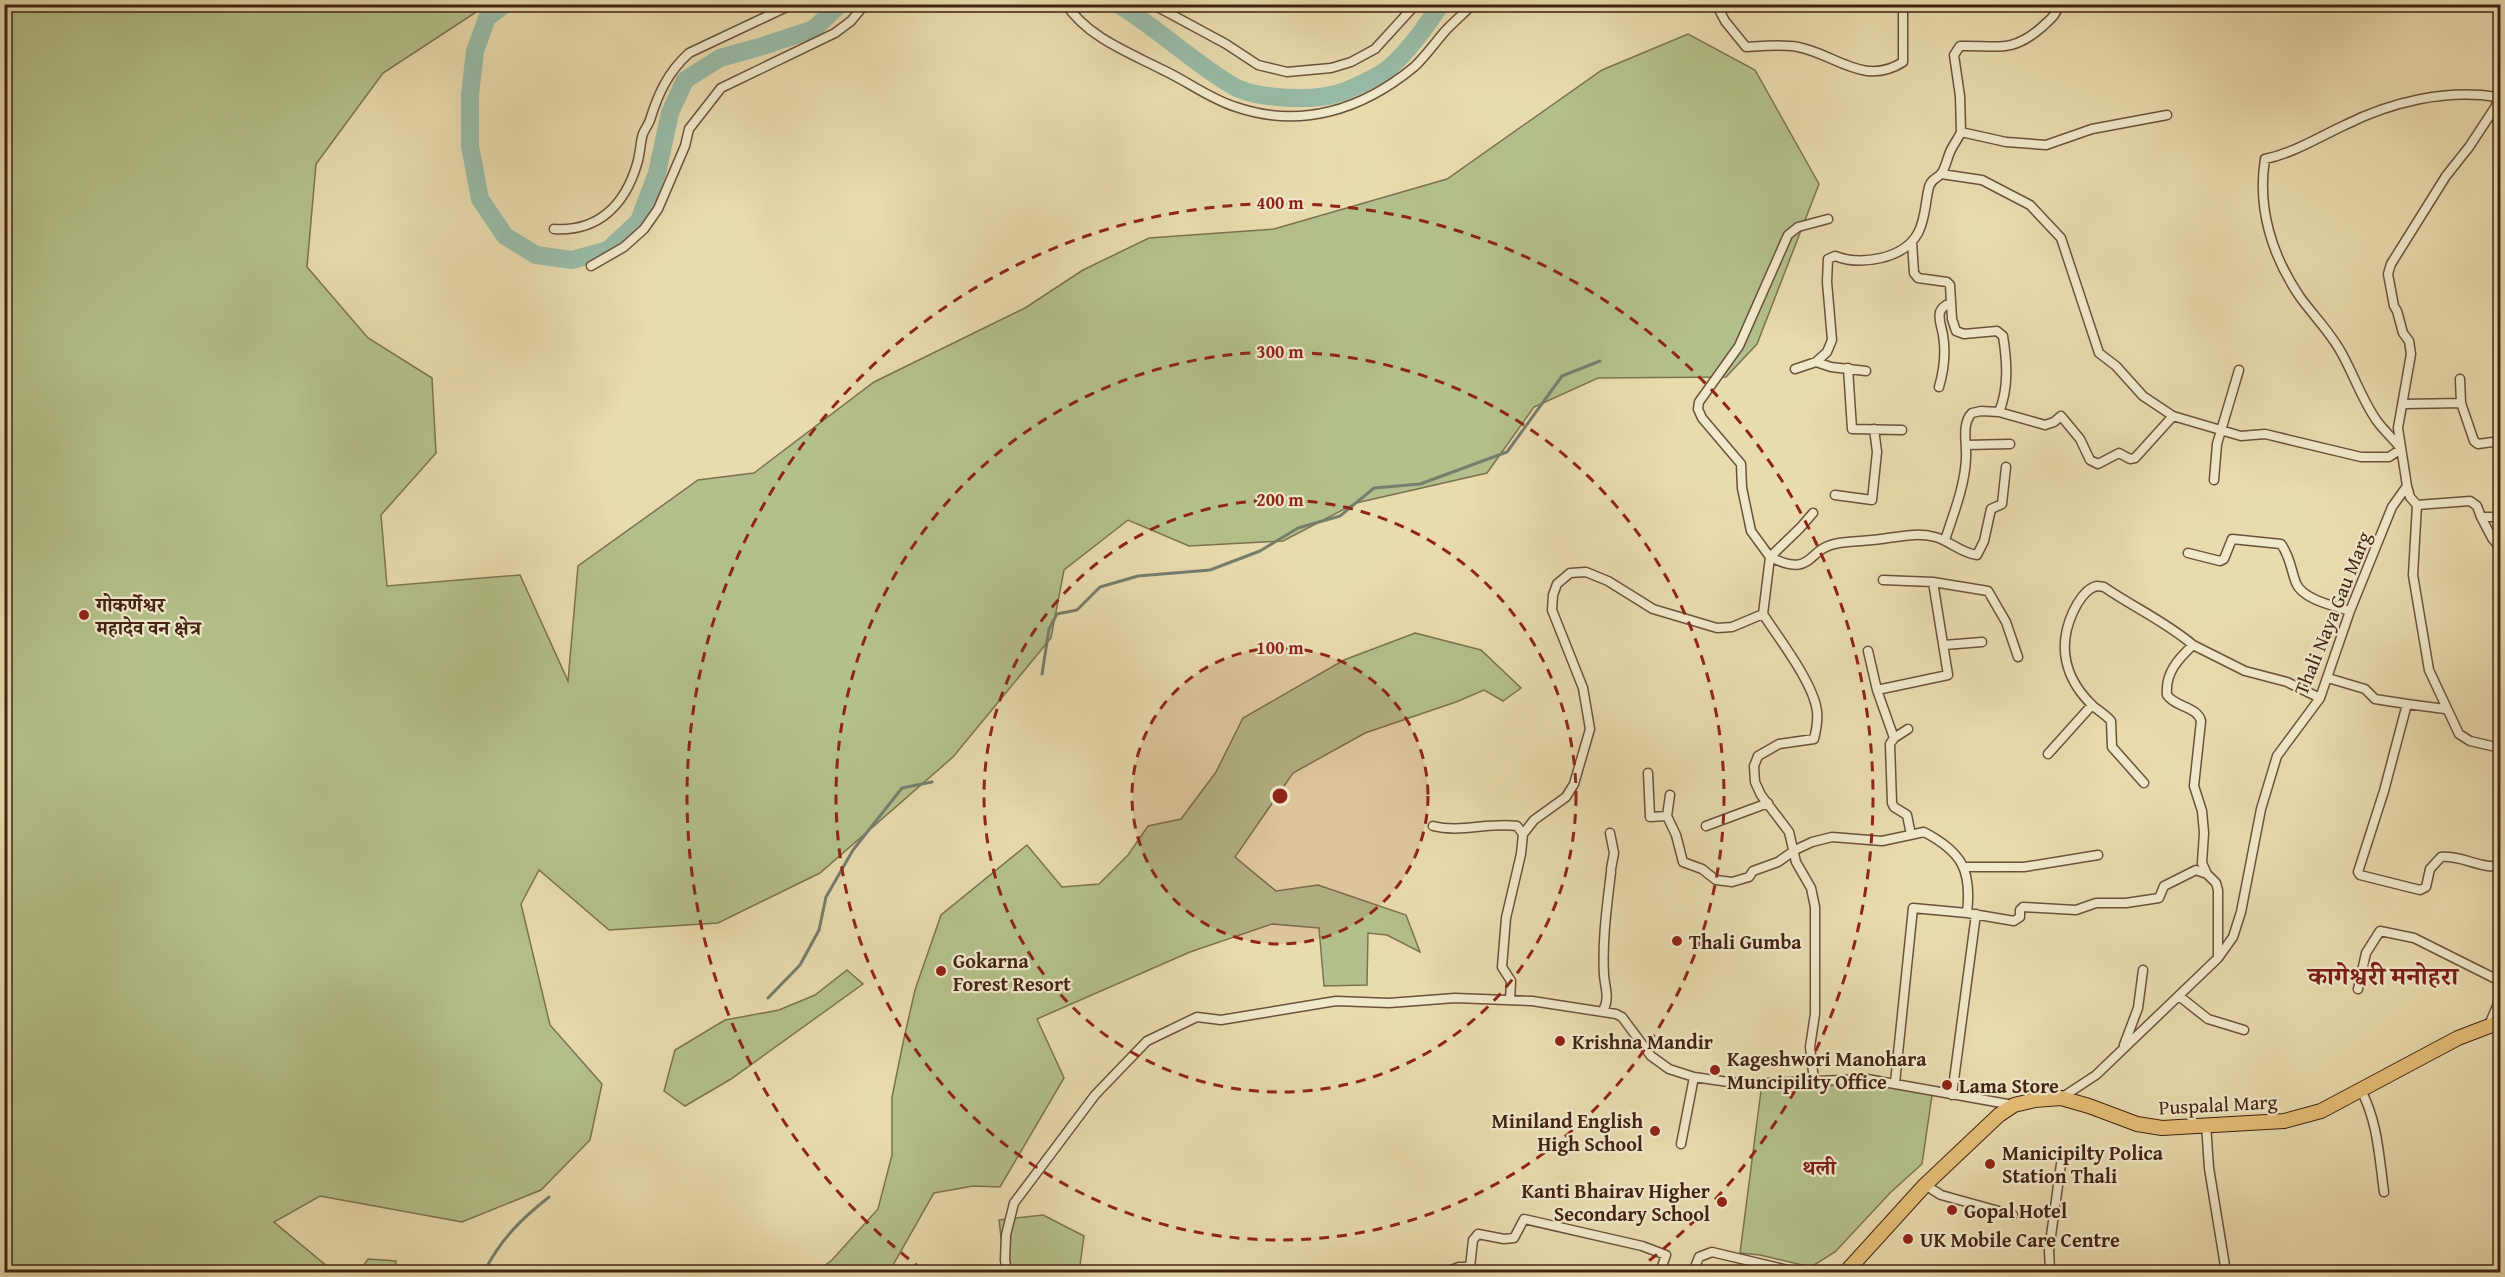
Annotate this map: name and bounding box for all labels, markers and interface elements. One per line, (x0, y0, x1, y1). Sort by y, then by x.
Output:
text: 400 m (1256, 189, 1304, 216)
text: 300 m (1256, 338, 1304, 365)
text: 200 m (1256, 486, 1304, 513)
street label: Thali Naya Gau Marg (2286, 527, 2378, 699)
place label: गोकर्णेश्वर महादेव वन क्षेत्र (94, 590, 203, 642)
marker: गोकर्णेश्वर महादेव वन क्षेत्र (77, 608, 91, 622)
text: 100 m (1256, 634, 1304, 661)
centre of rings (1270, 786, 1290, 806)
place label: Thali Gumba (1689, 927, 1802, 956)
marker: Thali Gumba (1670, 934, 1684, 948)
place label: Gokarna Forest Resort (953, 946, 1071, 998)
district label: कागेश्वरी मनोहरा (2306, 956, 2460, 995)
marker: Gokarna Forest Resort (934, 964, 948, 978)
place label: Krishna Mandir (1572, 1027, 1713, 1056)
marker: Krishna Mandir (1553, 1034, 1567, 1048)
place label: Kageshwori Manohara Muncipility Office (1727, 1044, 1927, 1096)
marker: Kageshwori Manohara Muncipility Office (1708, 1063, 1722, 1077)
place label: Lama Store (1959, 1071, 2059, 1100)
marker: Lama Store (1940, 1078, 1954, 1092)
street label: Puspalal Marg (2158, 1086, 2278, 1122)
place label: Miniland English High School (1492, 1106, 1643, 1158)
marker: Miniland English High School (1648, 1124, 1662, 1138)
place label: Manicipilty Polica Station Thali (2002, 1138, 2164, 1190)
district label: थली (1802, 1152, 1837, 1183)
marker: Manicipilty Polica Station Thali (1983, 1157, 1997, 1171)
place label: Kanti Bhairav Higher Secondary School (1521, 1176, 1710, 1228)
marker: Kanti Bhairav Higher Secondary School (1715, 1195, 1729, 1209)
place label: Gopal Hotel (1964, 1196, 2067, 1225)
marker: Gopal Hotel (1945, 1203, 1959, 1217)
place label: UK Mobile Care Centre (1920, 1225, 2120, 1254)
marker: UK Mobile Care Centre (1901, 1232, 1915, 1246)

